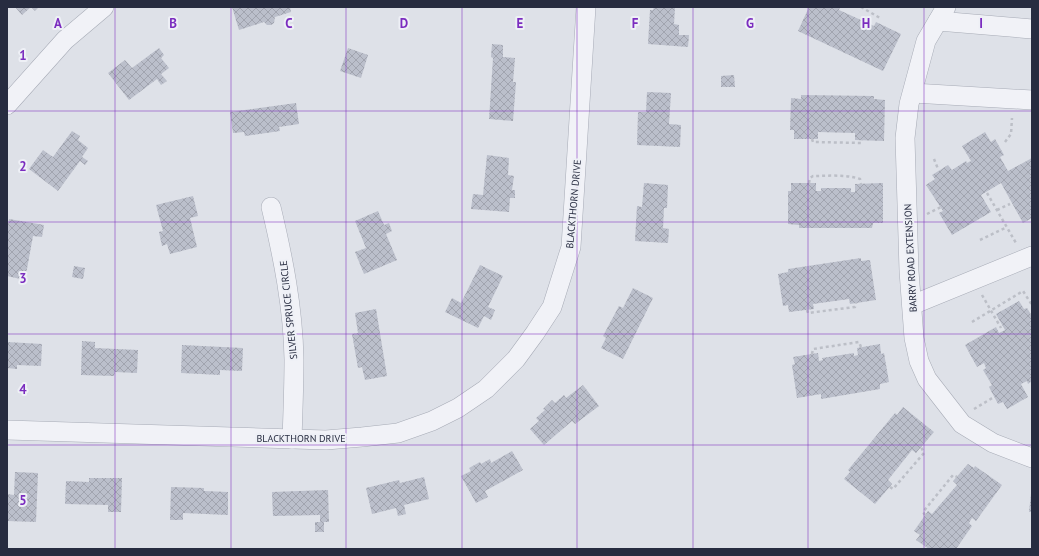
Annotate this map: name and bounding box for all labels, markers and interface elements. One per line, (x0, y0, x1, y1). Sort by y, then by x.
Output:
text: A (54, 15, 62, 32)
text: B (169, 15, 177, 32)
text: C (285, 15, 293, 32)
text: D (400, 15, 408, 32)
text: E (517, 15, 524, 32)
text: F (632, 15, 639, 32)
text: G (746, 15, 754, 32)
text: H (862, 15, 870, 32)
text: I (979, 15, 983, 32)
text: 1 (19, 47, 27, 64)
text: 2 (19, 158, 27, 175)
street label: BLACKTHORN DRIVE (563, 159, 584, 249)
street label: BARRY ROAD EXTENSION (901, 203, 920, 313)
street label: SILVER SPRUCE CIRCLE (277, 260, 300, 360)
text: 3 (19, 270, 27, 287)
text: 4 (19, 381, 27, 398)
street label: BLACKTHORN DRIVE (256, 432, 346, 445)
text: 5 (19, 492, 27, 509)

